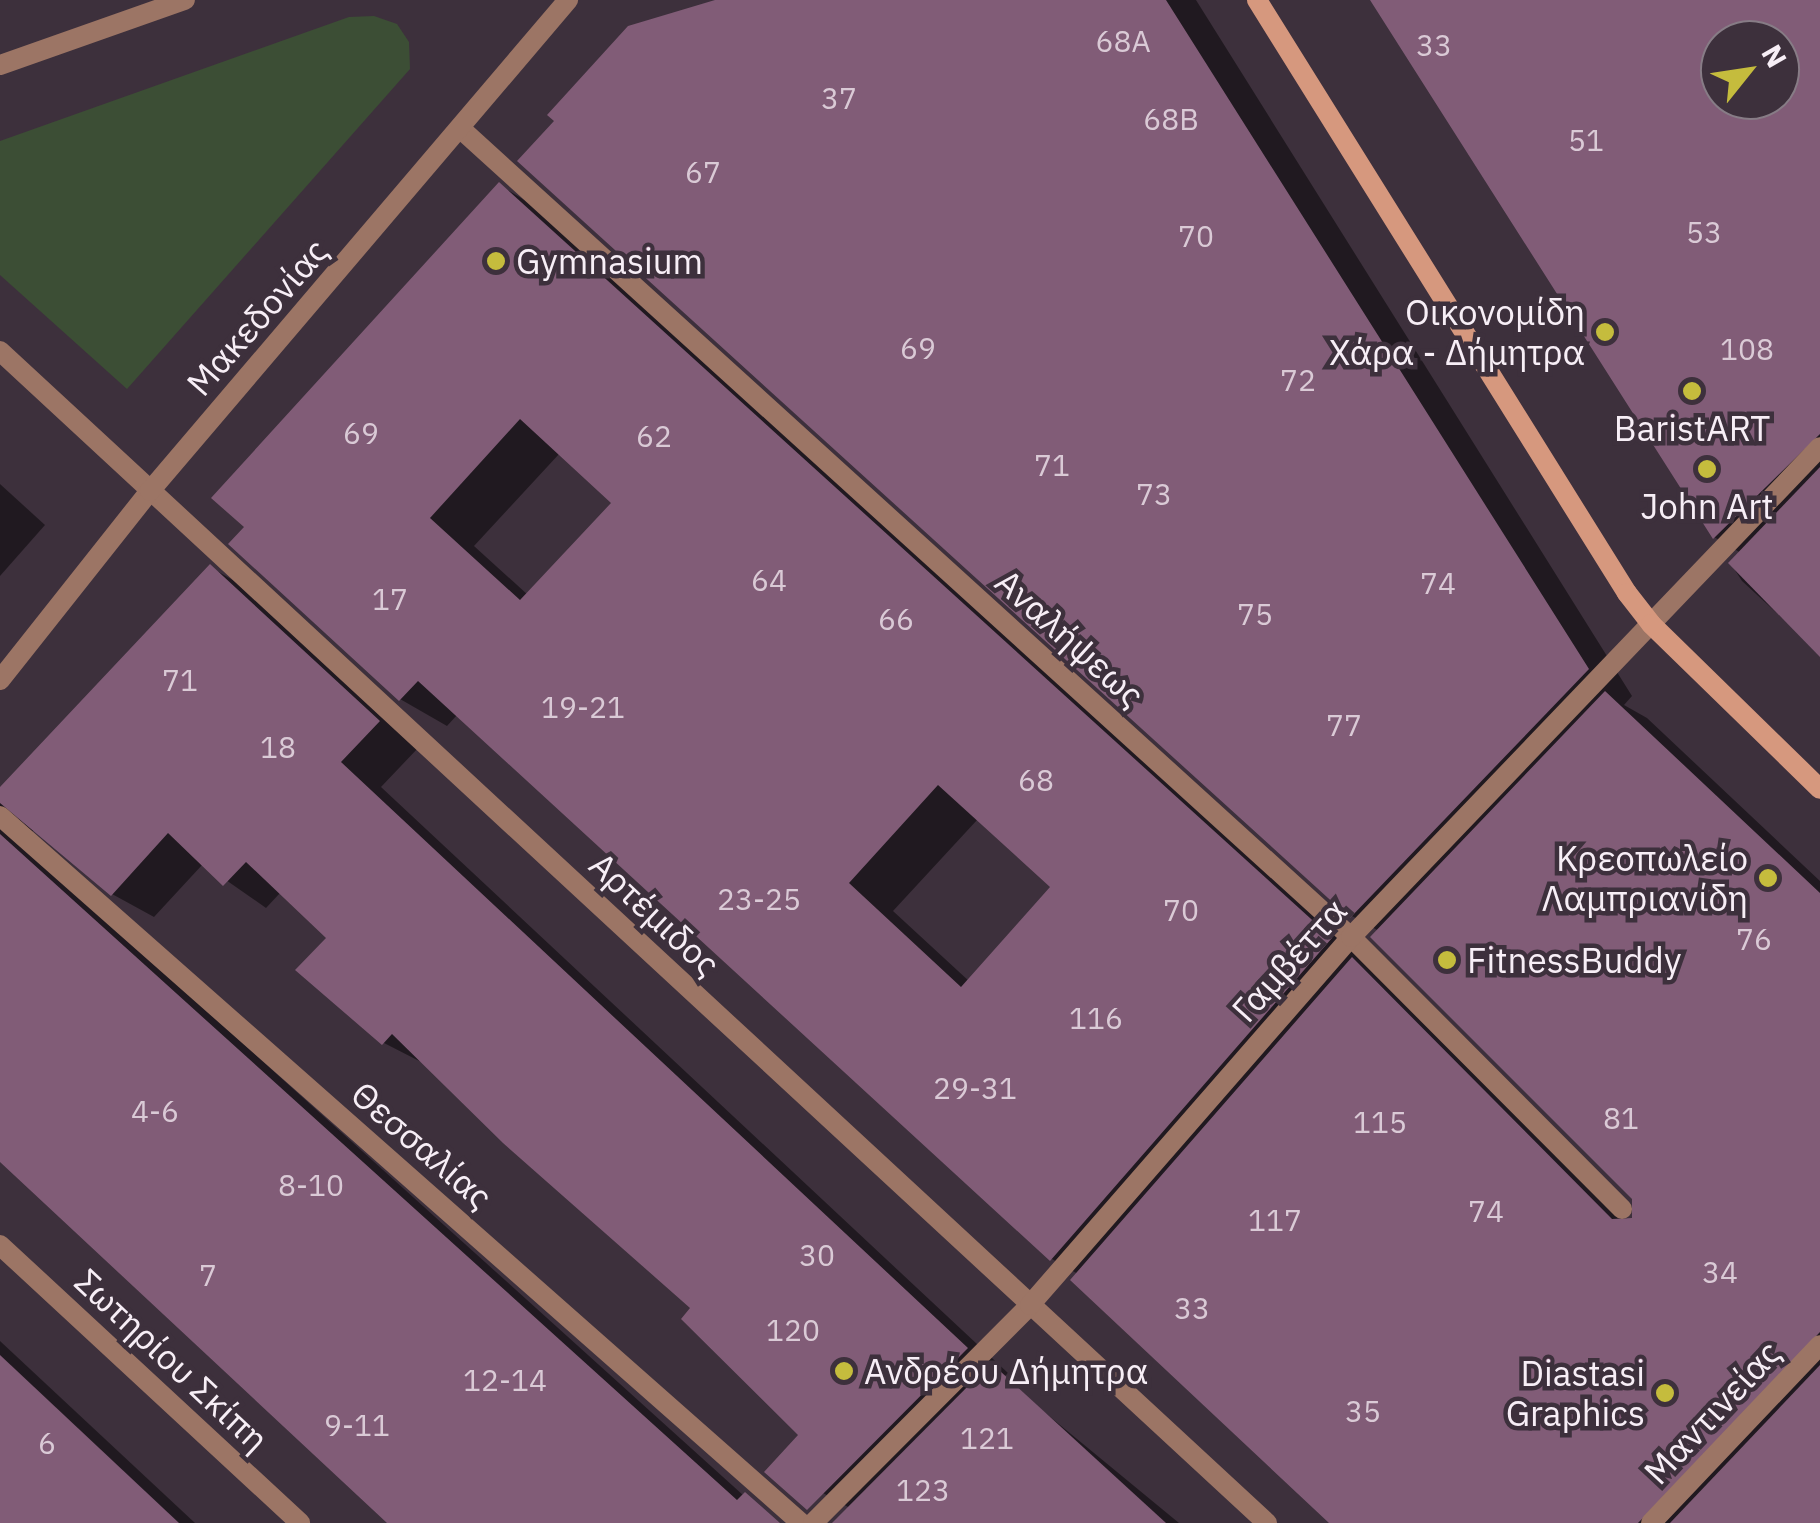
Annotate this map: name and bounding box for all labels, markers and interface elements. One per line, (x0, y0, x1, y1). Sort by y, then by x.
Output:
north arrow (1700, 20, 1800, 120)
house number: 68Α (1095, 23, 1151, 59)
house number: 33 (1416, 27, 1452, 63)
text: N (1754, 38, 1796, 74)
house number: 37 (821, 80, 857, 116)
house number: 68Β (1143, 101, 1199, 137)
house number: 51 (1568, 122, 1604, 158)
house number: 67 (685, 154, 721, 190)
house number: 53 (1686, 214, 1722, 250)
house number: 70 (1178, 218, 1214, 254)
street label: Μακεδονίας (178, 230, 336, 404)
place label: Gymnasium (516, 240, 703, 282)
marker: Gymnasium (485, 250, 507, 272)
place label: Οικονομίδη Χάρα - Δήμητρα (1329, 291, 1585, 373)
marker: Οικονομίδη Χάρα - Δήμητρα (1594, 321, 1616, 343)
house number: 69 (900, 330, 936, 366)
house number: 108 (1720, 331, 1774, 367)
house number: 72 (1280, 362, 1316, 398)
marker: BaristART (1681, 380, 1703, 402)
place label: BaristART (1614, 407, 1770, 449)
house number: 69 (343, 415, 379, 451)
house number: 62 (636, 418, 672, 454)
house number: 71 (1034, 447, 1070, 483)
marker: John Art (1696, 458, 1718, 480)
house number: 73 (1136, 476, 1172, 512)
place label: John Art (1640, 485, 1774, 527)
street label: Αναλήψεως (987, 560, 1153, 716)
house number: 64 (751, 562, 787, 598)
house number: 74 (1420, 565, 1456, 601)
house number: 17 (372, 581, 408, 617)
house number: 75 (1237, 596, 1273, 632)
house number: 66 (878, 601, 914, 637)
house number: 71 (162, 662, 198, 698)
house number: 19-21 (541, 689, 625, 725)
house number: 77 (1326, 707, 1362, 743)
house number: 18 (260, 729, 296, 765)
house number: 68 (1018, 762, 1054, 798)
place label: Κρεοπωλείο Λαμπριανίδη (1542, 837, 1748, 919)
street label: Αρτέμιδος (581, 843, 729, 985)
marker: Κρεοπωλείο Λαμπριανίδη (1757, 867, 1779, 889)
house number: 23-25 (717, 881, 801, 917)
street label: Γαμβέττα (1223, 890, 1355, 1030)
house number: 70 (1163, 892, 1199, 928)
house number: 76 (1736, 921, 1772, 957)
place label: FitnessBuddy (1467, 939, 1681, 981)
marker: FitnessBuddy (1436, 949, 1458, 971)
house number: 116 (1069, 1000, 1123, 1036)
house number: 29-31 (933, 1070, 1017, 1106)
street label: Θεσσαλίας (343, 1072, 501, 1218)
house number: 4-6 (131, 1093, 179, 1129)
house number: 81 (1603, 1100, 1639, 1136)
house number: 115 (1353, 1104, 1407, 1140)
house number: 8-10 (278, 1167, 344, 1203)
house number: 74 (1468, 1193, 1504, 1229)
house number: 117 (1248, 1202, 1302, 1238)
house number: 30 (799, 1237, 835, 1273)
house number: 34 (1702, 1254, 1738, 1290)
house number: 7 (199, 1257, 217, 1293)
street label: Σωτηρίου Σκίπη (67, 1260, 277, 1460)
house number: 33 (1174, 1290, 1210, 1326)
house number: 120 (766, 1312, 820, 1348)
street label: Μαντινείας (1635, 1331, 1789, 1493)
place label: Ανδρέου Δήμητρα (864, 1350, 1148, 1392)
place label: Diastasi Graphics (1506, 1352, 1645, 1434)
marker: Ανδρέου Δήμητρα (833, 1360, 855, 1382)
house number: 12-14 (463, 1362, 547, 1398)
marker: Diastasi Graphics (1654, 1382, 1676, 1404)
house number: 35 (1345, 1393, 1381, 1429)
house number: 9-11 (324, 1407, 390, 1443)
house number: 121 (960, 1420, 1014, 1456)
house number: 6 (38, 1425, 56, 1461)
house number: 123 (896, 1472, 950, 1508)

